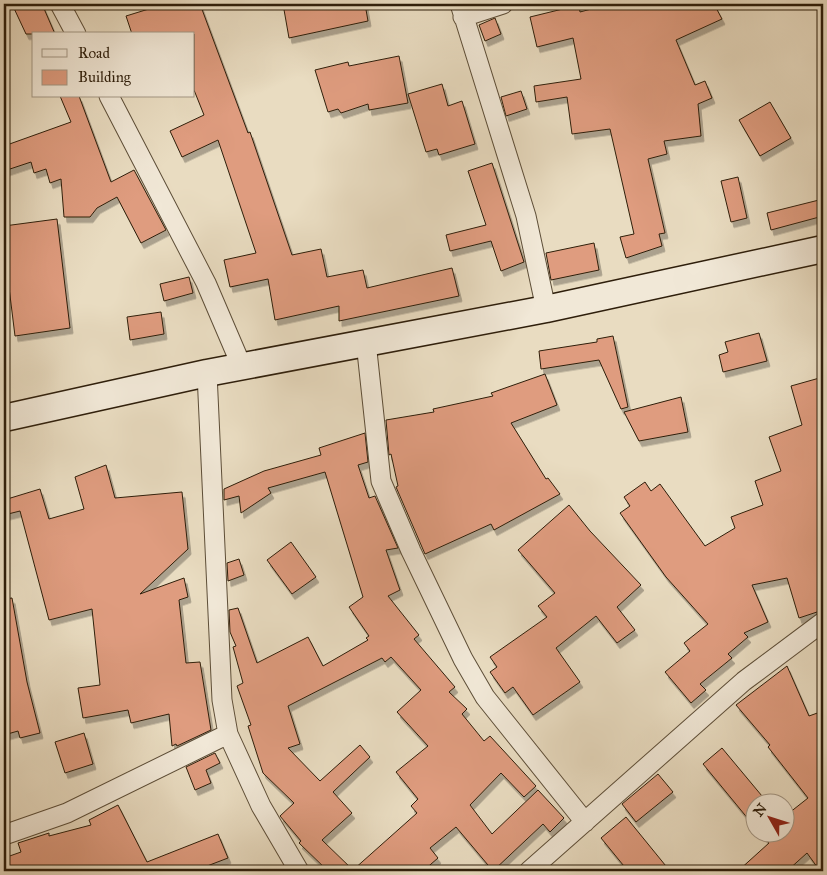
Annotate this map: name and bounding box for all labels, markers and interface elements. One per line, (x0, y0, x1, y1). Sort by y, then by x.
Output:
legend (32, 32, 195, 98)
text: Road (78, 44, 110, 62)
text: Building (78, 68, 132, 86)
north arrow (744, 792, 794, 842)
text: N (750, 800, 771, 820)

